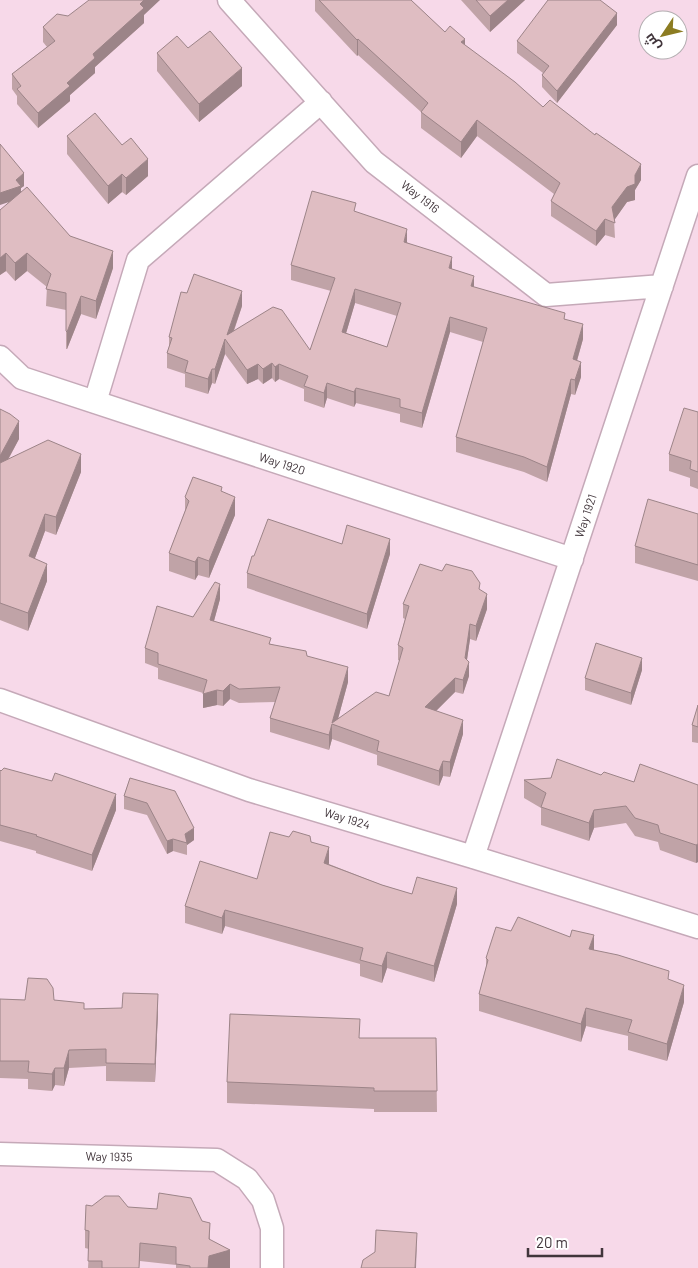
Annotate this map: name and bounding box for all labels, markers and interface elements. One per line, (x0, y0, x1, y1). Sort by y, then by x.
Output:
north arrow (638, 10, 688, 60)
text: ش (640, 30, 665, 55)
street label: Way 1916 (399, 177, 442, 215)
street label: Way 1920 (257, 449, 307, 477)
street label: Way 1921 (571, 492, 599, 539)
street label: Way 1924 (323, 804, 372, 832)
street label: Way 1935 (86, 1149, 133, 1163)
scale bar (528, 1226, 602, 1258)
text: 20 m (536, 1233, 568, 1251)

